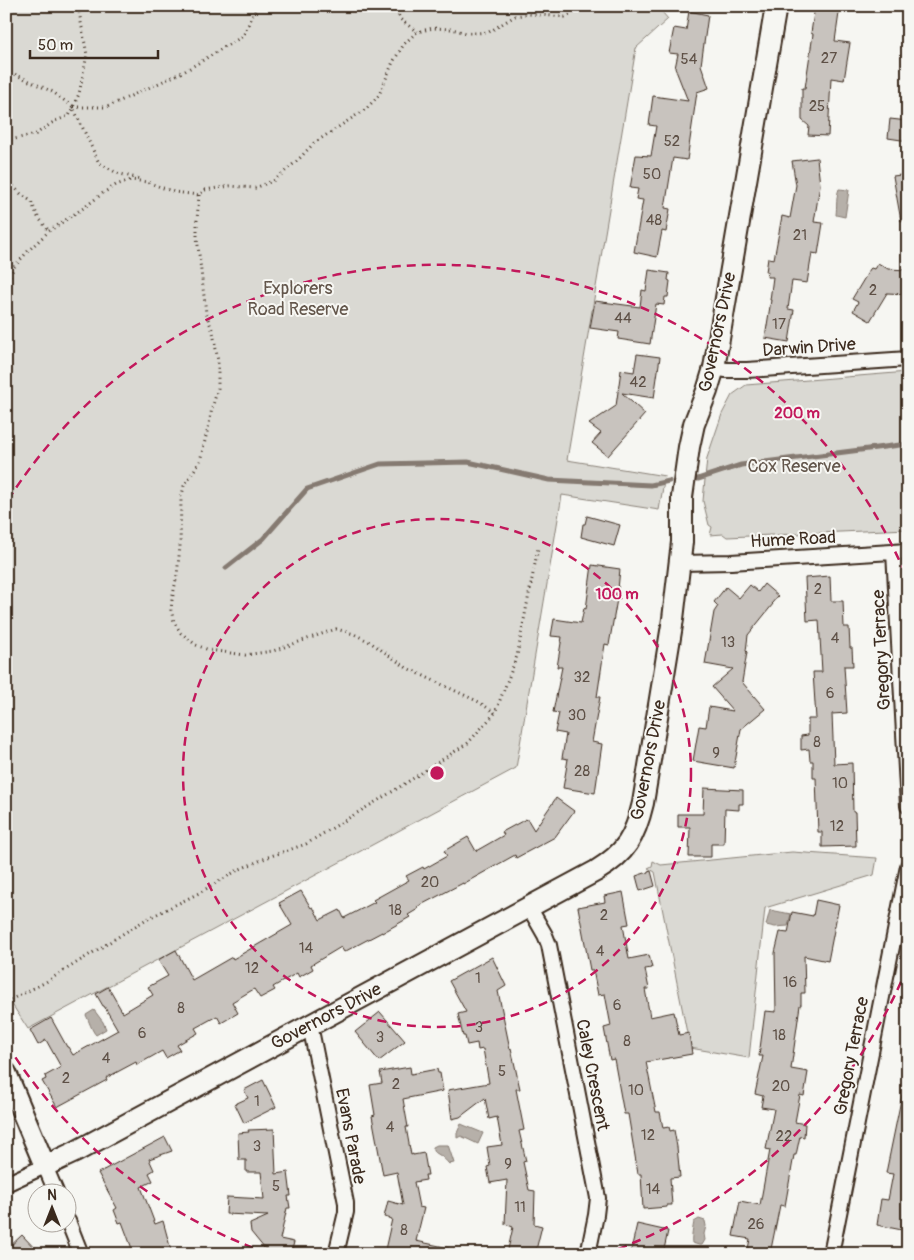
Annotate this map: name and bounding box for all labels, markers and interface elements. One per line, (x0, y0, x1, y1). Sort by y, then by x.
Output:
scale bar (30, 28, 158, 60)
text: 50 m (38, 36, 73, 55)
house number: 27 (821, 49, 837, 68)
house number: 54 (681, 50, 698, 69)
house number: 25 (809, 97, 825, 116)
house number: 52 (664, 132, 680, 151)
house number: 50 (643, 165, 661, 184)
house number: 48 (646, 211, 663, 230)
house number: 21 (793, 226, 807, 245)
street label: Governors Drive (694, 270, 741, 394)
park label: Explorers Road Reserve (248, 277, 349, 321)
house number: 2 (869, 281, 877, 300)
house number: 44 (614, 309, 632, 328)
house number: 17 (772, 315, 786, 334)
street label: Darwin Drive (761, 333, 857, 362)
house number: 42 (629, 373, 647, 392)
text: 200 m (774, 404, 820, 423)
park label: Cox Reserve (747, 455, 841, 478)
street label: Hume Road (750, 526, 837, 553)
house number: 2 (814, 580, 822, 599)
text: 100 m (596, 585, 638, 604)
street label: Gregory Terrace (867, 589, 896, 711)
house number: 4 (831, 629, 840, 648)
house number: 13 (721, 633, 735, 652)
house number: 32 (574, 668, 590, 687)
house number: 6 (826, 684, 834, 703)
street label: Governors Drive (626, 698, 671, 822)
house number: 30 (568, 706, 586, 725)
house number: 8 (813, 733, 821, 752)
house number: 9 (712, 744, 720, 763)
house number: 28 (574, 762, 590, 781)
centre of rings (428, 764, 446, 782)
house number: 10 (832, 774, 848, 793)
house number: 12 (830, 817, 844, 836)
house number: 20 (421, 873, 439, 892)
house number: 18 (388, 901, 402, 920)
house number: 2 (600, 906, 608, 925)
house number: 14 (299, 939, 314, 958)
house number: 4 (596, 942, 605, 961)
house number: 12 (245, 959, 259, 978)
house number: 1 (475, 969, 481, 988)
house number: 16 (783, 973, 797, 992)
street label: Governors Drive (267, 978, 386, 1055)
street label: Gregory Terrace (829, 995, 874, 1118)
house number: 6 (613, 996, 621, 1015)
house number: 8 (177, 999, 185, 1018)
street label: Caley Crescent (570, 1017, 615, 1134)
house number: 3 (475, 1018, 483, 1037)
house number: 6 (138, 1024, 146, 1043)
house number: 18 (772, 1026, 786, 1045)
house number: 3 (376, 1028, 384, 1047)
house number: 8 (623, 1032, 631, 1051)
house number: 4 (102, 1049, 111, 1068)
house number: 5 (498, 1062, 506, 1081)
house number: 2 (62, 1069, 70, 1088)
house number: 2 (392, 1075, 400, 1094)
house number: 20 (772, 1077, 790, 1096)
house number: 10 (628, 1081, 644, 1100)
street label: Evans Parade (330, 1086, 371, 1186)
house number: 1 (254, 1092, 260, 1111)
house number: 4 (386, 1118, 395, 1137)
house number: 12 (641, 1126, 655, 1145)
house number: 22 (776, 1127, 792, 1146)
house number: 3 (253, 1137, 261, 1156)
house number: 9 (504, 1155, 512, 1174)
house number: 5 (272, 1177, 280, 1196)
house number: 14 (646, 1180, 661, 1199)
north arrow (28, 1182, 78, 1232)
text: N (47, 1187, 57, 1204)
house number: 11 (514, 1198, 526, 1217)
house number: 26 (747, 1215, 765, 1234)
house number: 8 (400, 1221, 408, 1240)

